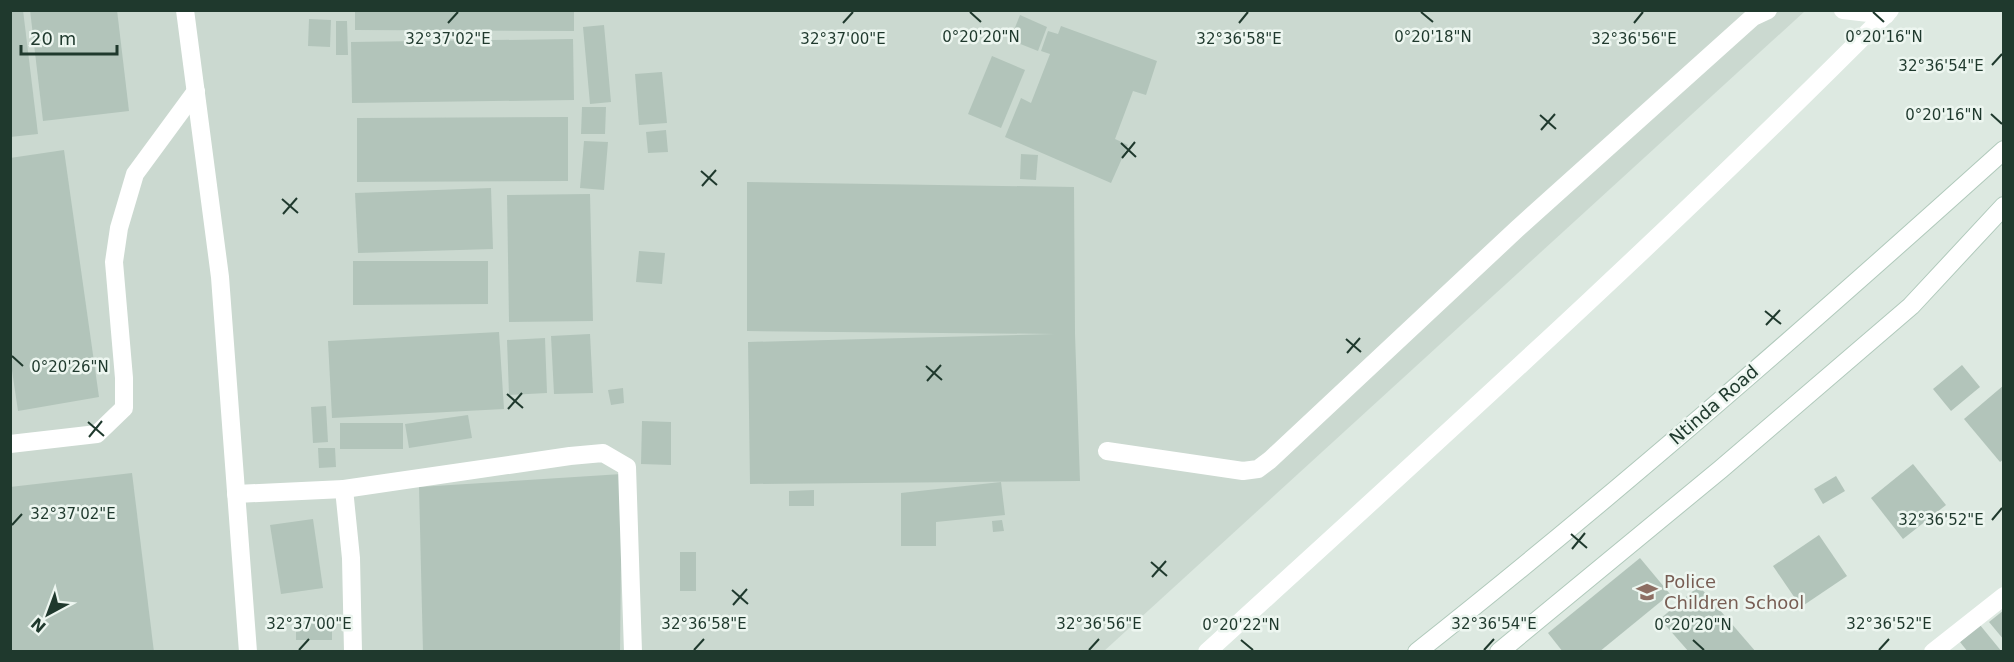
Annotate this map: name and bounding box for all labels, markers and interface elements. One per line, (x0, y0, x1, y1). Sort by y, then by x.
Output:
scale bar (21, 18, 117, 56)
text: 20 m (30, 28, 76, 49)
text: 0°20'20"N (942, 28, 1020, 46)
text: 0°20'18"N (1394, 28, 1472, 46)
text: 0°20'16"N (1845, 28, 1923, 46)
text: 32°37'02"E (405, 30, 491, 48)
text: 32°37'00"E (800, 30, 886, 48)
text: 32°36'58"E (1196, 30, 1282, 48)
text: 32°36'56"E (1591, 30, 1677, 48)
text: 32°36'54"E (1898, 57, 1984, 75)
text: 0°20'16"N (1905, 106, 1983, 124)
text: 0°20'26"N (31, 358, 109, 376)
street label: Ntinda Road (1665, 361, 1762, 449)
text: 32°37'02"E (30, 505, 116, 523)
text: 32°36'52"E (1898, 511, 1984, 529)
place label: Police Children School (1664, 571, 1804, 613)
school or university icon: Police Children School (1635, 580, 1659, 604)
north arrow (18, 584, 78, 644)
text: N (27, 613, 50, 637)
text: 32°37'00"E (266, 615, 352, 633)
text: 32°36'58"E (661, 615, 747, 633)
text: 32°36'56"E (1056, 615, 1142, 633)
text: 32°36'54"E (1451, 615, 1537, 633)
text: 32°36'52"E (1846, 615, 1932, 633)
text: 0°20'22"N (1202, 616, 1280, 634)
text: 0°20'20"N (1654, 616, 1732, 634)

